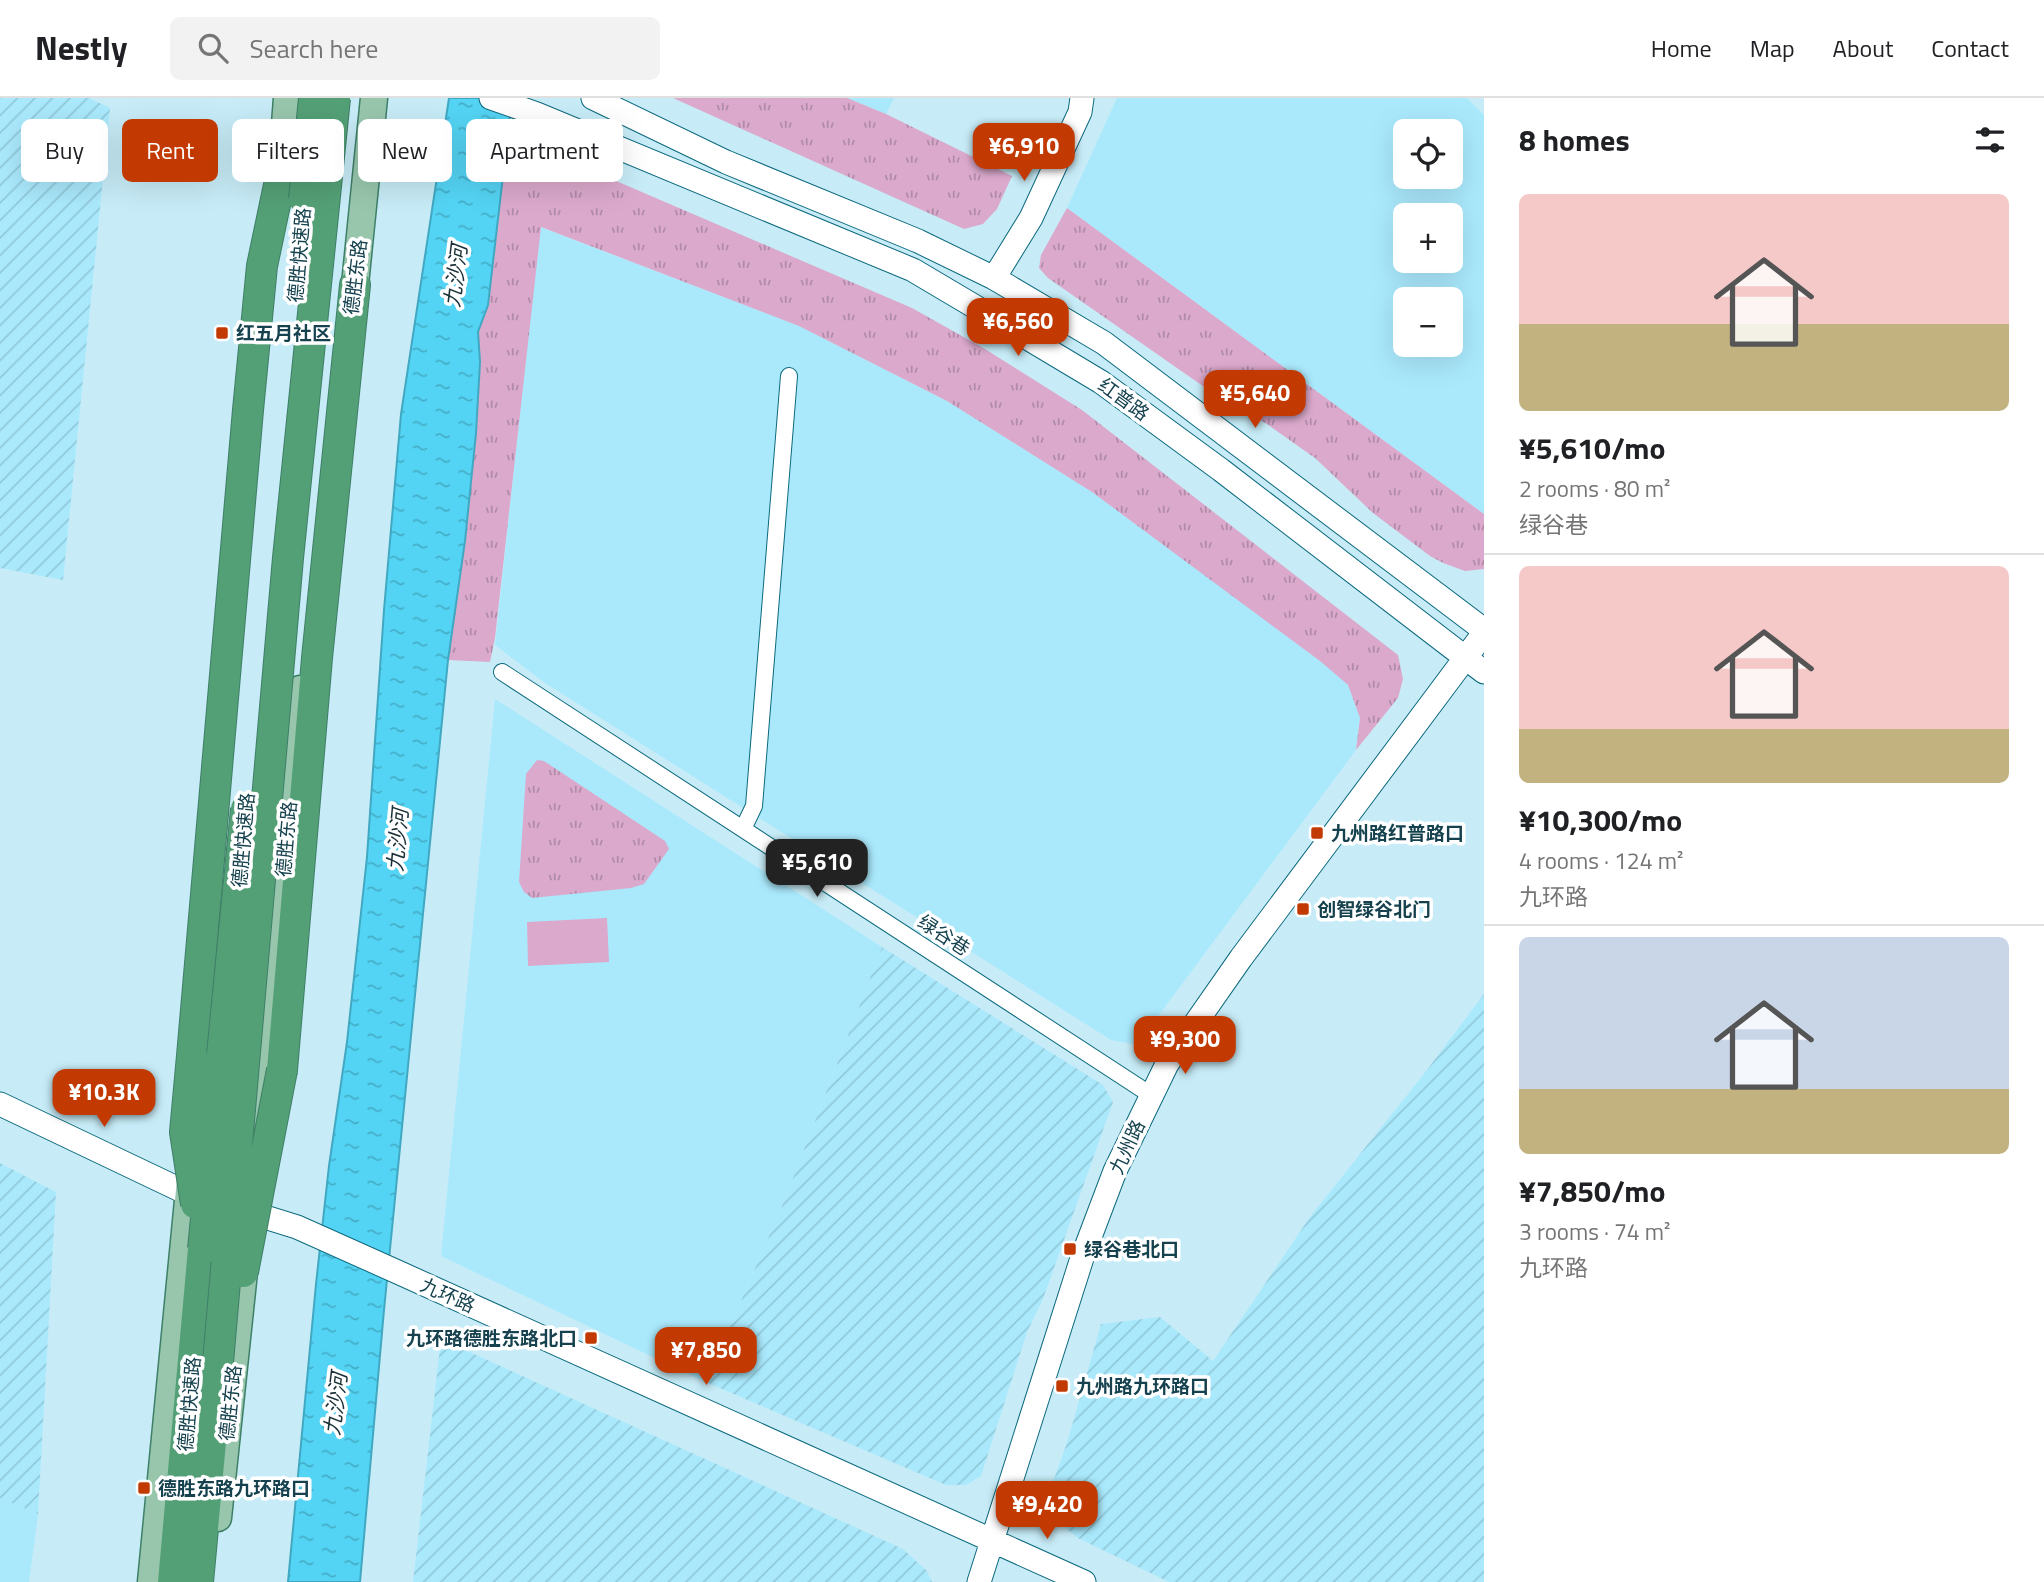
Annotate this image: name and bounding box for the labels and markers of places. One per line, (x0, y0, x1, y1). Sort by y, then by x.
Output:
pin: ¥6,910 (967, 123, 1081, 183)
pin: ¥6,560 (961, 299, 1075, 358)
place label: 红五月社区 (236, 318, 331, 347)
marker: 红五月社区 (214, 325, 230, 341)
pin: ¥5,640 (1198, 370, 1312, 430)
place label: 九州路红普路口 (1331, 818, 1464, 847)
marker: 九州路红普路口 (1309, 825, 1325, 841)
pin: ¥5,610 (760, 840, 874, 899)
place label: 创智绿谷北门 (1317, 894, 1431, 923)
marker: 创智绿谷北门 (1295, 901, 1311, 917)
pin: ¥9,300 (1128, 1016, 1242, 1076)
pin: ¥10.3K (47, 1070, 161, 1129)
place label: 绿谷巷北口 (1084, 1234, 1179, 1263)
marker: 绿谷巷北口 (1062, 1241, 1078, 1257)
place label: 九环路德胜东路北口 (406, 1323, 577, 1352)
pin: ¥7,850 (649, 1328, 763, 1387)
marker: 九环路德胜东路北口 (583, 1330, 599, 1346)
place label: 九州路九环路口 (1076, 1371, 1209, 1400)
marker: 九州路九环路口 (1054, 1378, 1070, 1394)
place label: 德胜东路九环路口 (158, 1473, 310, 1502)
marker: 德胜东路九环路口 (136, 1480, 152, 1496)
pin: ¥9,420 (990, 1482, 1104, 1541)

